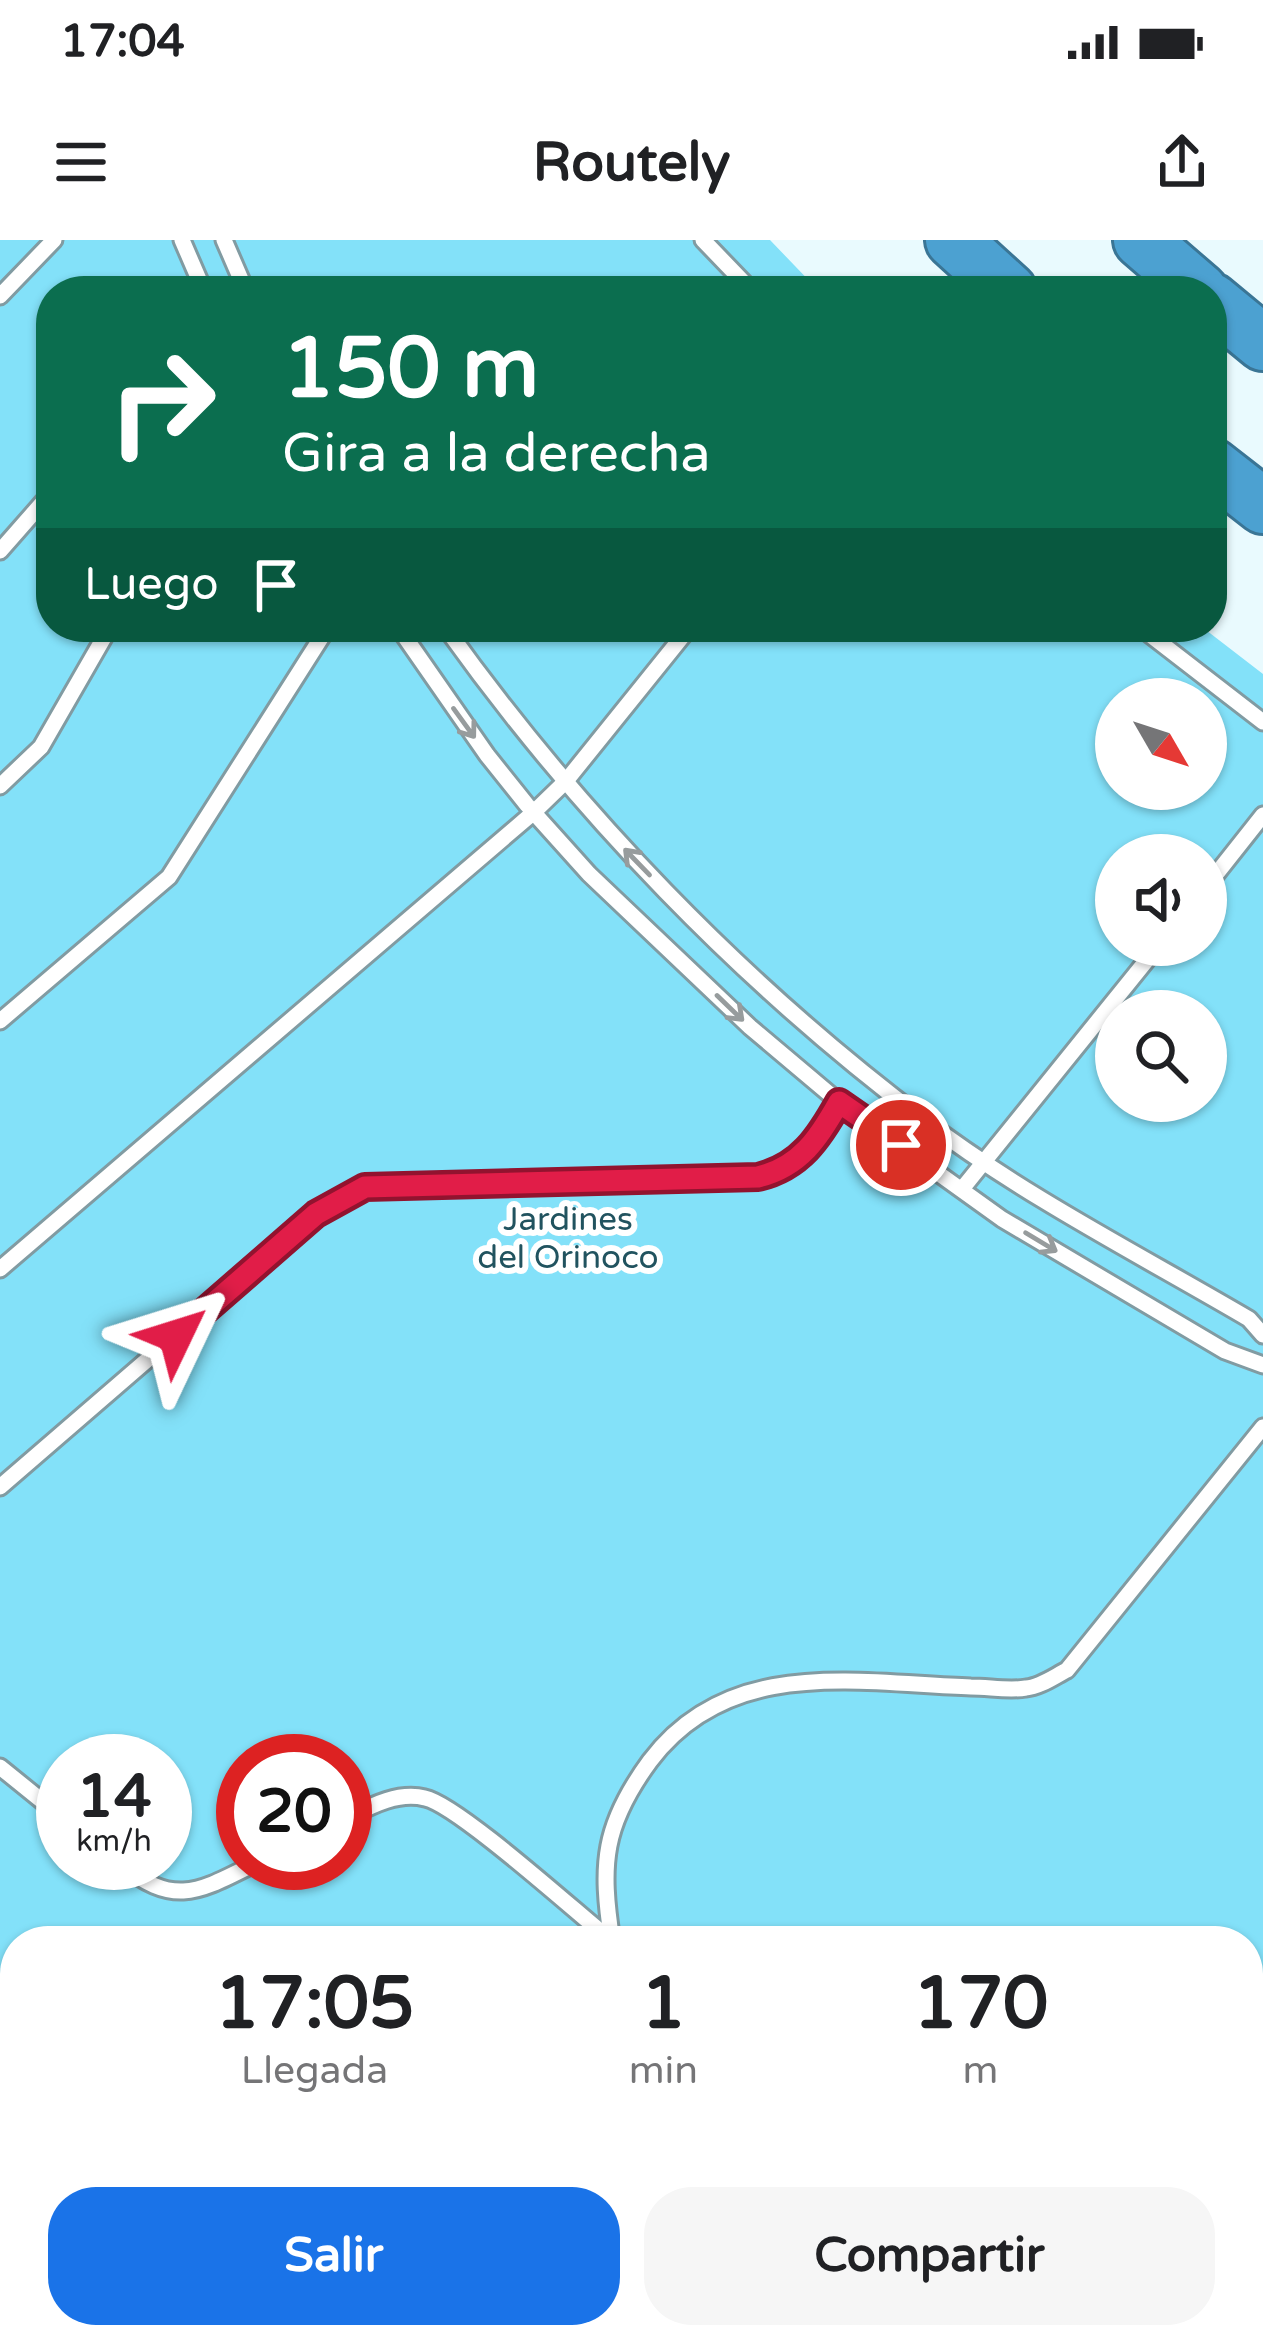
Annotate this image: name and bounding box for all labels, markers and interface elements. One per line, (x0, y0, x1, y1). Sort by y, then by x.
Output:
text: 17:04 (60, 15, 185, 69)
icon: menu (48, 129, 114, 195)
icon: share (1149, 129, 1215, 195)
text: Routely (533, 130, 730, 195)
text: 150 m (282, 319, 539, 420)
icon: right (84, 324, 240, 480)
text: Gira a la derecha (282, 421, 711, 486)
icon: arrive (243, 552, 309, 618)
text: Luego (84, 558, 219, 612)
north arrow (1095, 678, 1227, 810)
map controls (1095, 678, 1227, 1122)
one-way arrow (451, 706, 476, 739)
button: sound (1095, 834, 1227, 966)
one-way arrow (623, 847, 652, 877)
button: search (1095, 990, 1227, 1122)
one-way arrow (714, 993, 744, 1021)
pin (850, 1094, 952, 1196)
icon: arrive (868, 1112, 934, 1178)
park label: Jardines del Orinoco (477, 1200, 659, 1277)
one-way arrow (1023, 1230, 1057, 1254)
position arrow (113, 1273, 239, 1399)
speed limit sign: 20 (216, 1734, 372, 1890)
text: 14 (76, 1761, 152, 1833)
text: km/h (76, 1823, 152, 1860)
text: 17:05 (215, 1961, 414, 2048)
text: 1 (641, 1961, 686, 2048)
text: 170 (913, 1961, 1048, 2048)
text: Llegada (241, 2047, 388, 2094)
text: min (629, 2047, 698, 2094)
text: m (963, 2047, 998, 2094)
button: Salir (48, 2187, 620, 2325)
button: Compartir (644, 2187, 1215, 2325)

